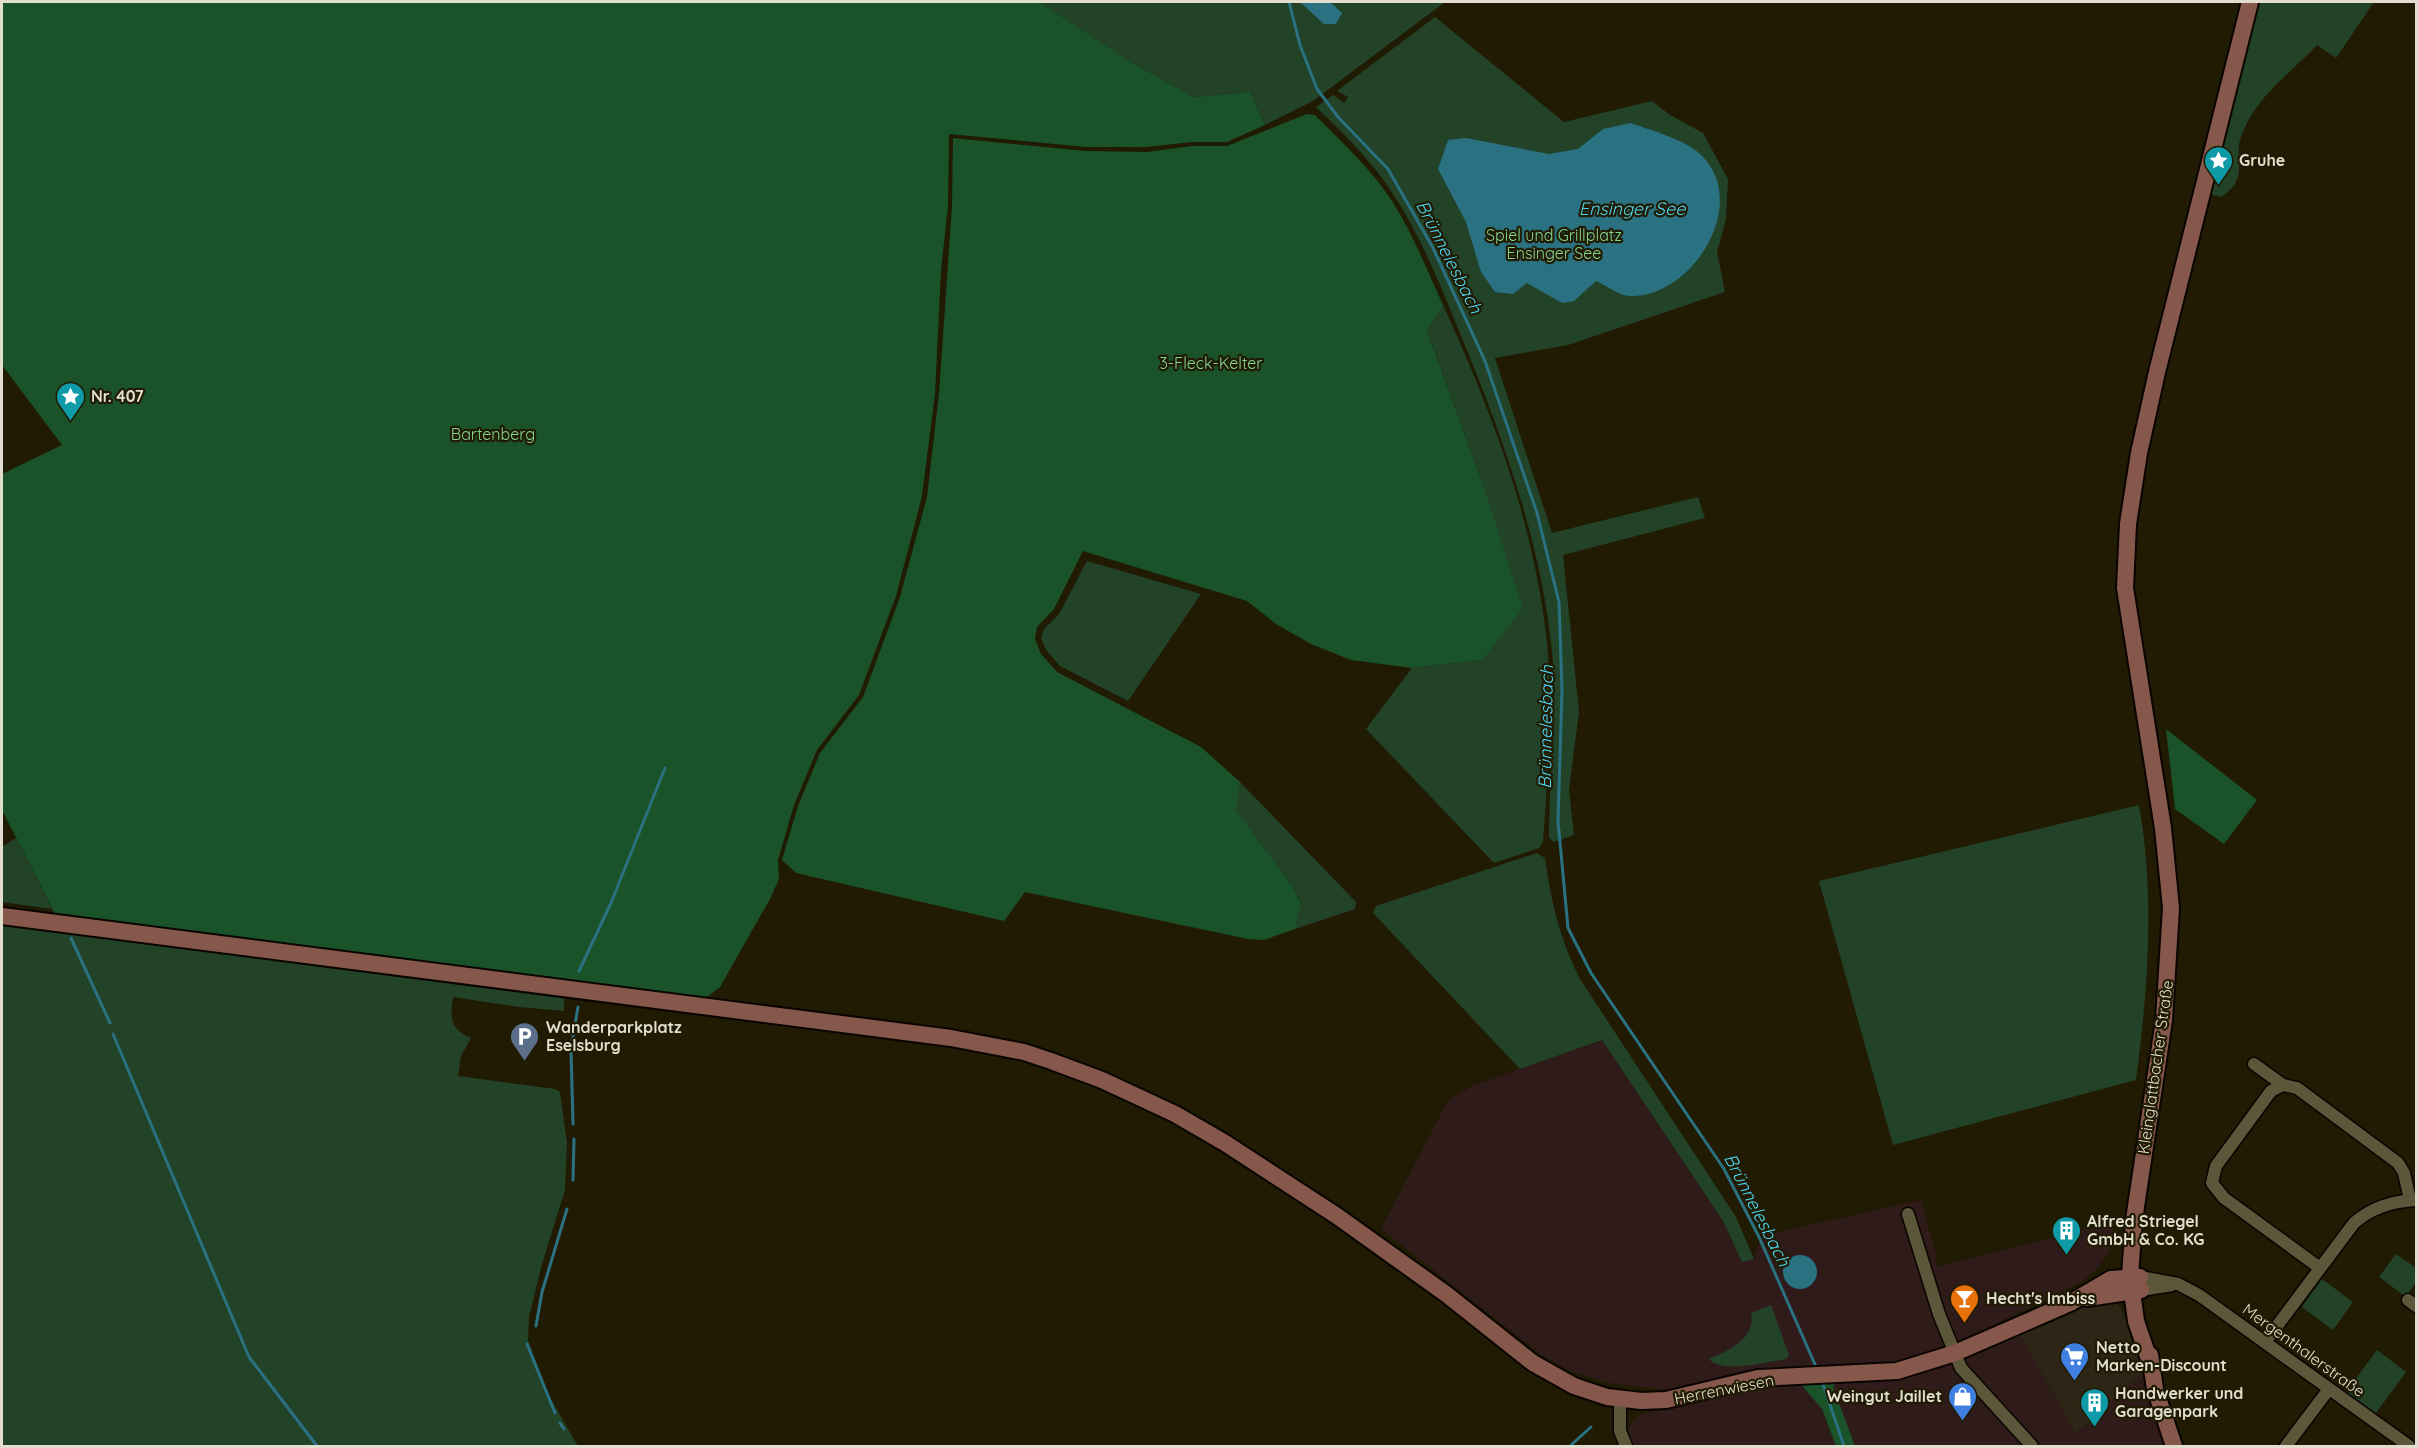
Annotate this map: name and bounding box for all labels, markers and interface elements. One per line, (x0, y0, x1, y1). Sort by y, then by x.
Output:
place icon: Gruhe (2202, 144, 2234, 186)
place label: Gruhe (2239, 150, 2285, 170)
water label: Brünnelesbach (1411, 196, 1488, 318)
water label: Ensinger See (1579, 197, 1686, 220)
park label: Spiel und Grillplatz Ensinger See (1486, 225, 1622, 263)
park label: 3-Fleck-Kelter (1159, 353, 1263, 373)
place icon: Nr. 407 (54, 380, 86, 422)
place label: Nr. 407 (91, 386, 144, 406)
park label: Bartenberg (451, 424, 535, 444)
water label: Brünnelesbach (1533, 664, 1558, 789)
street label: Kleinglattbacher Straße (2133, 979, 2177, 1155)
place label: Wanderparkplatz Eselsburg (546, 1017, 682, 1055)
parking icon: Wanderparkplatz Eselsburg (509, 1020, 541, 1062)
water label: Brünnelesbach (1719, 1149, 1796, 1271)
place label: Alfred Striegel GmbH & Co. KG (2087, 1211, 2204, 1249)
building icon: Alfred Striegel GmbH & Co. KG (2050, 1214, 2082, 1256)
bar icon: Hecht's Imbiss (1949, 1282, 1981, 1324)
place label: Hecht's Imbiss (1986, 1288, 2095, 1308)
street label: Mergenthalerstraße (2239, 1299, 2369, 1401)
place label: Netto Marken-Discount (2096, 1337, 2227, 1375)
supermarket icon: Netto Marken-Discount (2059, 1340, 2091, 1382)
street label: Herrenwiesen (1672, 1370, 1776, 1408)
shop icon: Weingut Jaillet (1947, 1380, 1979, 1422)
place label: Handwerker und Garagenpark (2115, 1383, 2243, 1421)
place label: Weingut Jaillet (1827, 1386, 1942, 1406)
building icon: Handwerker und Garagenpark (2078, 1386, 2110, 1428)

